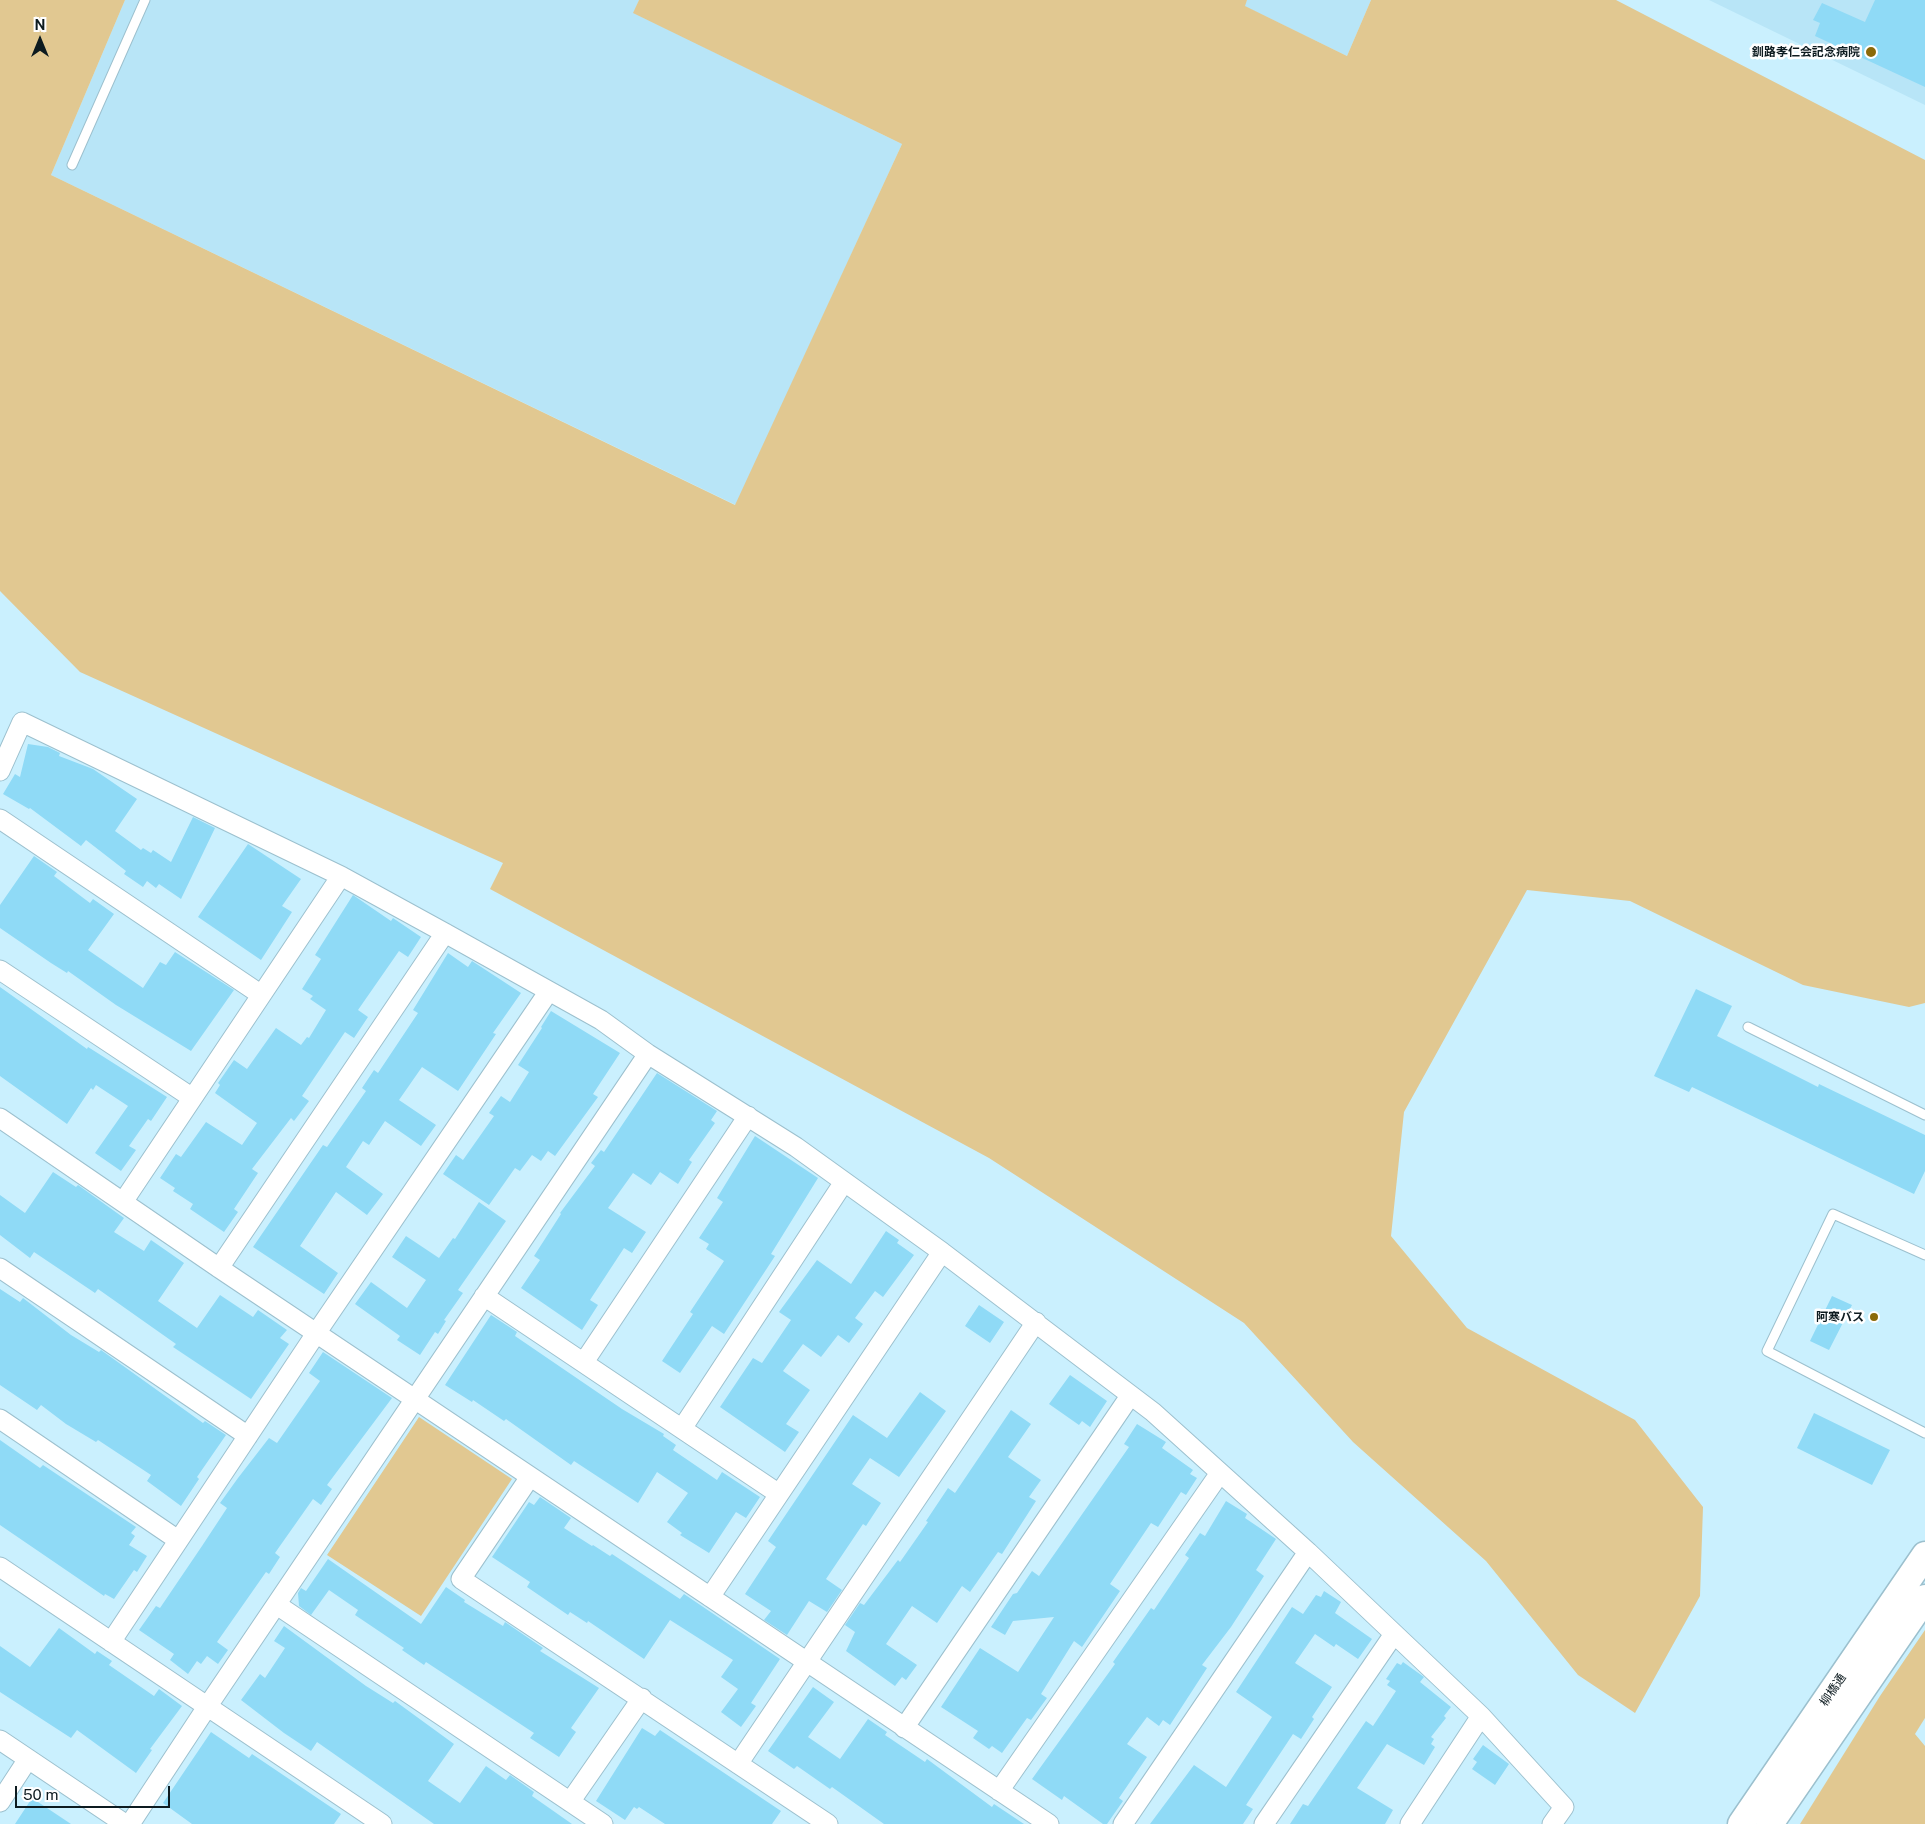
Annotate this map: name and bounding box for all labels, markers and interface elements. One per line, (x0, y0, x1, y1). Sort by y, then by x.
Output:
north arrow (15, 15, 65, 65)
text: N (35, 17, 45, 33)
place label: 釧路孝仁会記念病院 (1752, 45, 1860, 59)
marker: 釧路孝仁会記念病院 (1864, 45, 1878, 59)
place label: 阿寒バス (1816, 1310, 1864, 1324)
marker: 阿寒バス (1868, 1311, 1880, 1323)
street label: 柳橋通 (1817, 1671, 1849, 1709)
scale bar (18, 1776, 172, 1808)
text: 50 m (23, 1786, 58, 1803)

